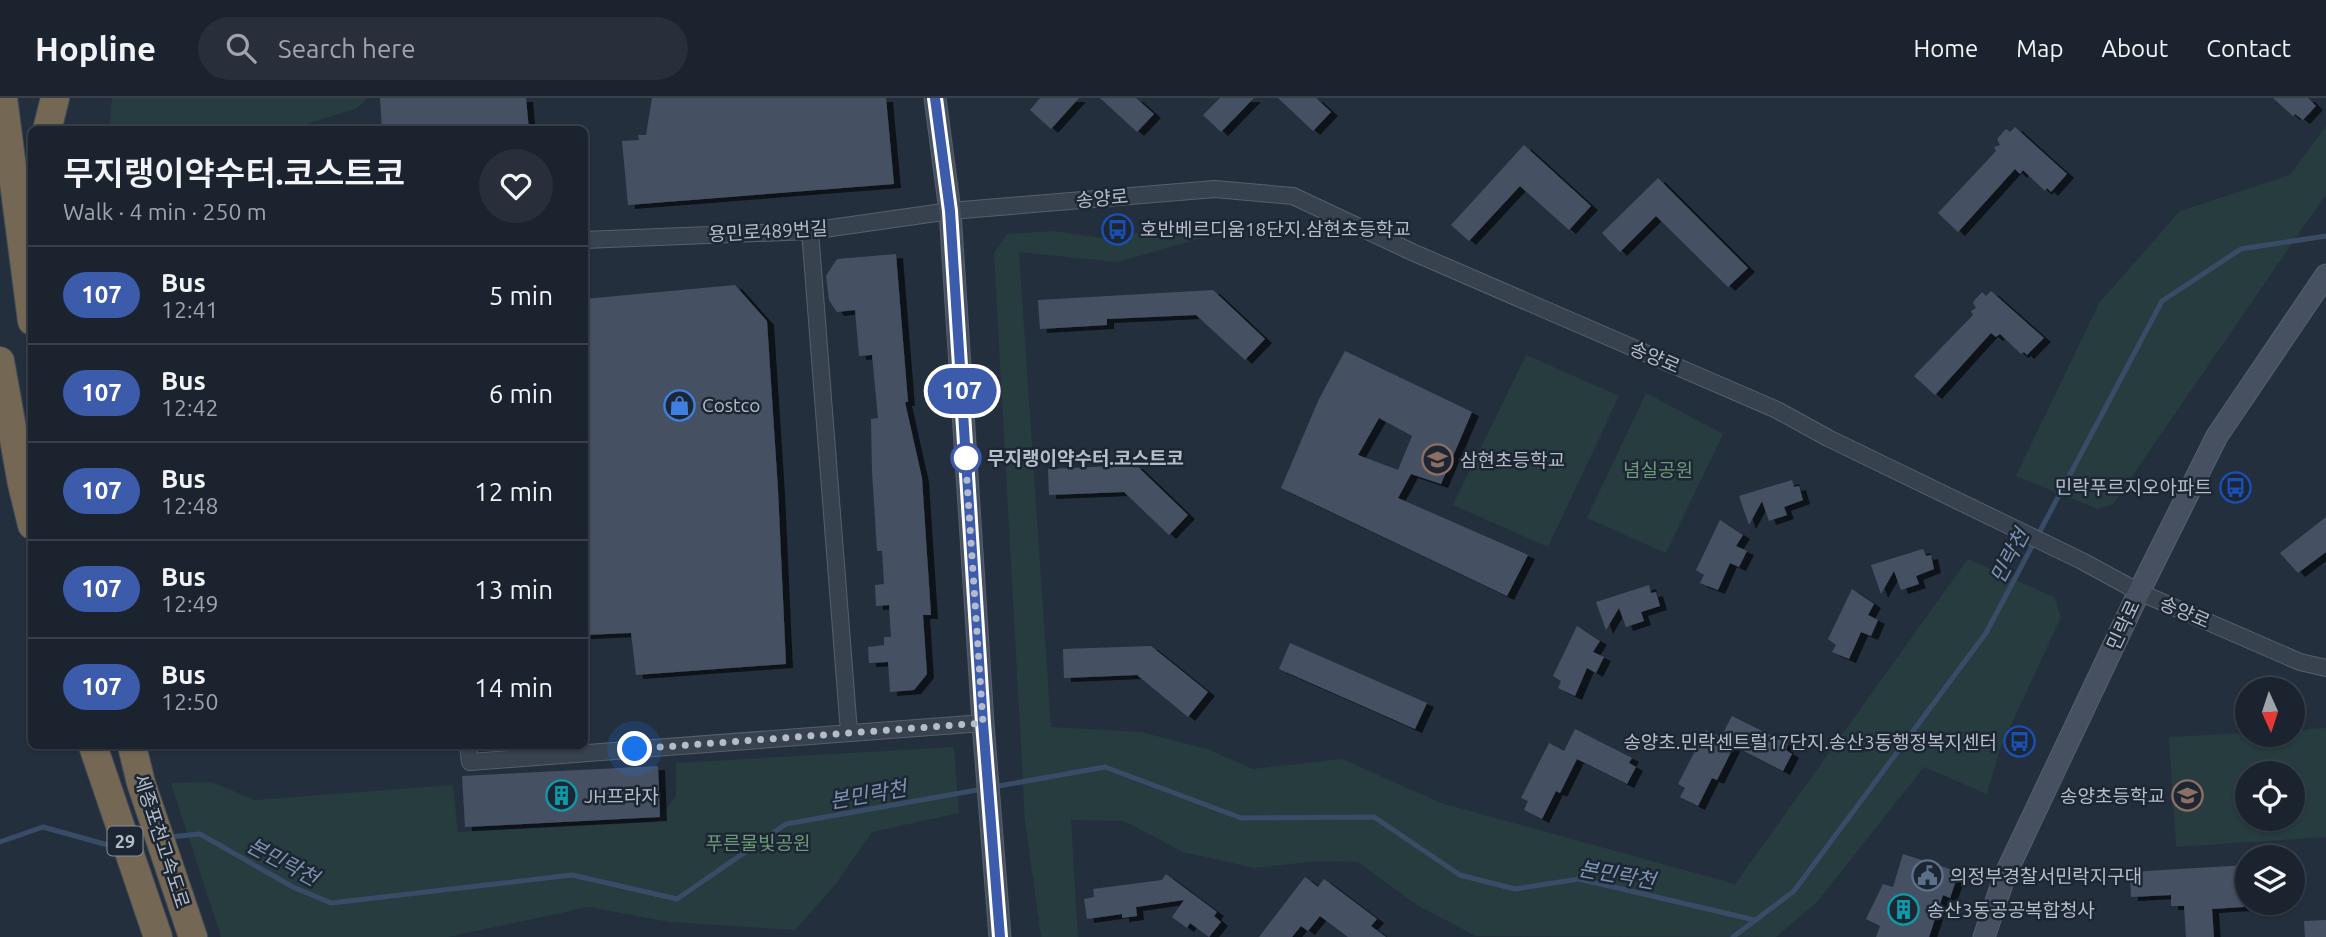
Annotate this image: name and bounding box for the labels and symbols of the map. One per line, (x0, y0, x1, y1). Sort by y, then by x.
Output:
street label: 송양로 (1075, 185, 1129, 211)
bus stop icon: 호반베르디움18단지.삼현초등학교 (1100, 212, 1134, 246)
street label: 용민로489번길 (708, 217, 828, 245)
place label: 호반베르디움18단지.삼현초등학교 (1140, 218, 1411, 240)
street label: 송양로 (1627, 337, 1683, 377)
line badge: 107 (922, 368, 1002, 414)
shop icon: Costco (662, 388, 696, 422)
place label: Costco (702, 394, 760, 416)
marker: 무지랭이약수터.코스트코 (951, 443, 981, 473)
school or university icon: 삼현초등학교 (1420, 443, 1454, 477)
place label: 무지랭이약수터.코스트코 (987, 447, 1184, 469)
place label: 삼현초등학교 (1460, 449, 1565, 471)
park label: 념실공원 (1623, 459, 1693, 481)
bus stop icon: 민락푸르지오아파트 (2218, 470, 2252, 504)
place label: 민락푸르지오아파트 (2055, 476, 2212, 498)
water label: 민락천 (1985, 522, 2034, 587)
street label: 송양로 (2157, 592, 2213, 632)
street label: 민락로 (2102, 597, 2144, 653)
north arrow (2235, 677, 2305, 747)
bus stop icon: 송양초.민락센트럴17단지.송산3동행정복지센터 (2003, 725, 2037, 759)
your location (617, 731, 652, 766)
place label: 송양초.민락센트럴17단지.송산3동행정복지센터 (1623, 731, 1997, 753)
street label: 세종포천고속도로 (130, 771, 194, 911)
water label: 본민락천 (828, 775, 911, 813)
building icon: JH프라자 (544, 779, 578, 813)
school or university icon: 송양초등학교 (2171, 779, 2205, 813)
place label: JH프라자 (584, 785, 659, 807)
place label: 송양초등학교 (2060, 785, 2165, 807)
road number: 29 (108, 826, 142, 856)
water label: 본민락천 (243, 832, 325, 891)
park label: 푸른물빛공원 (706, 832, 810, 854)
water label: 본민락천 (1577, 855, 1660, 893)
public building icon: 의정부경찰서민락지구대 (1910, 859, 1944, 893)
place label: 의정부경찰서민락지구대 (1950, 865, 2142, 887)
building icon: 송산3동공공복합청사 (1887, 893, 1921, 927)
place label: 송산3동공공복합청사 (1927, 899, 2095, 921)

